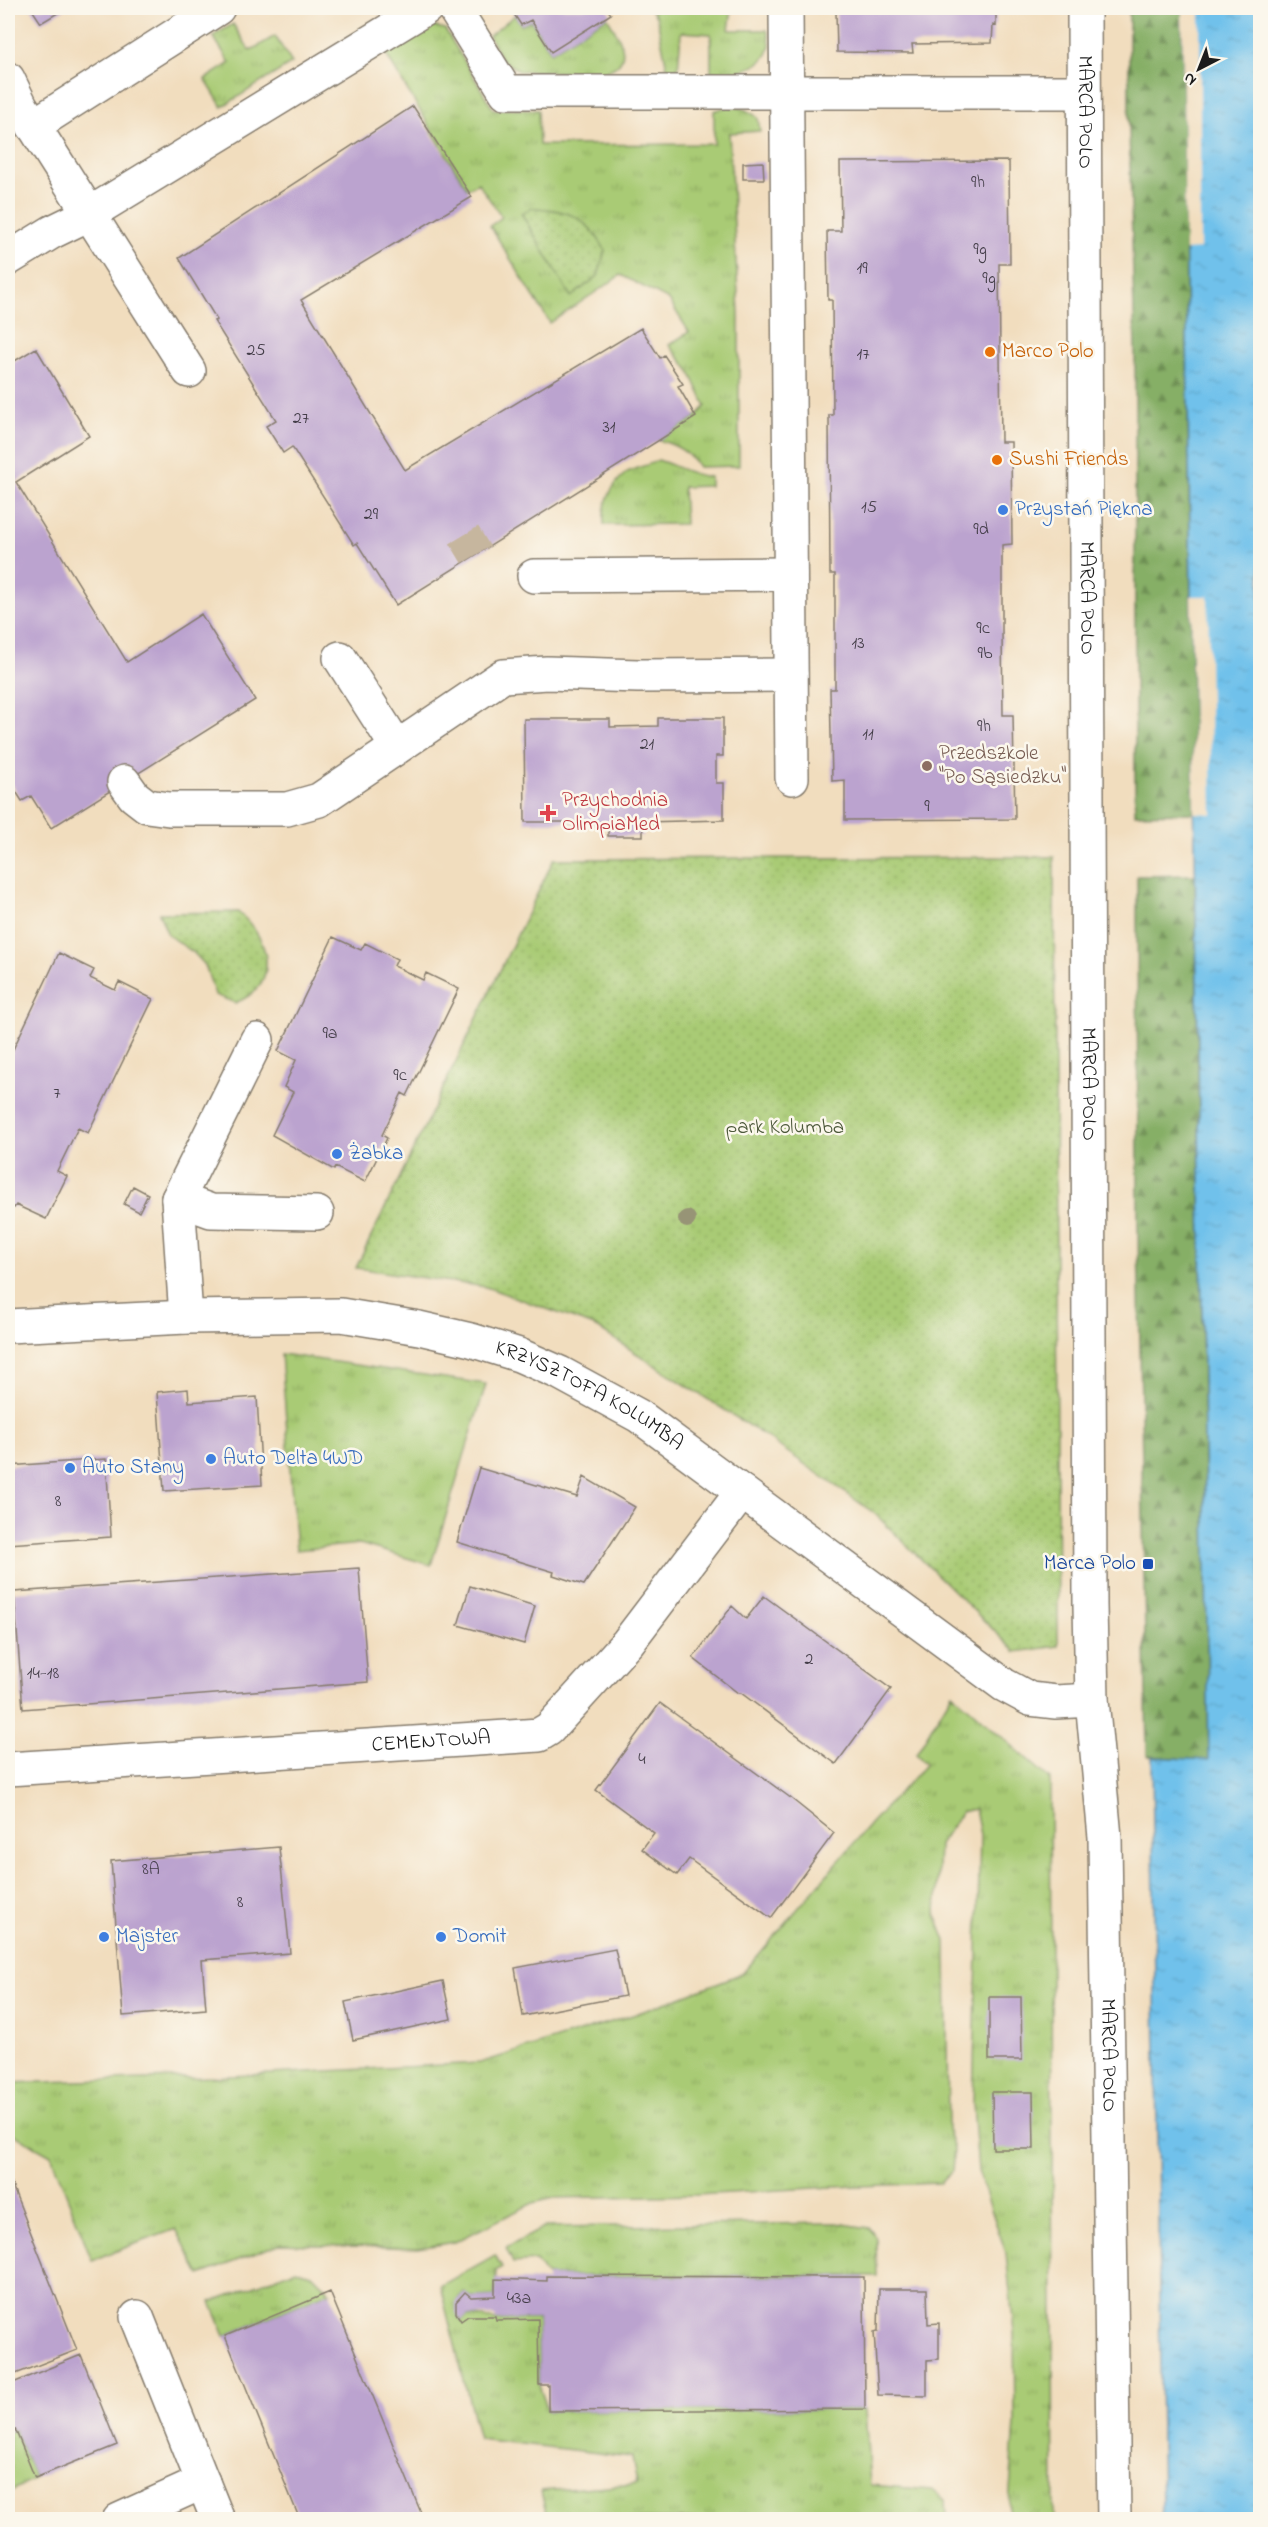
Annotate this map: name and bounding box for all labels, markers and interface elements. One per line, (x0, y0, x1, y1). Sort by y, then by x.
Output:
north arrow (1169, 39, 1229, 99)
street label: MARCA POLO (1069, 55, 1100, 169)
text: N (1178, 66, 1202, 91)
house number: 9h (971, 170, 985, 196)
house number: 9g (973, 237, 987, 264)
house number: 19 (856, 256, 868, 282)
house number: 9g (982, 266, 996, 293)
place label: Marco Polo (1002, 337, 1094, 367)
house number: 25 (246, 338, 266, 364)
house number: 17 (856, 342, 870, 368)
marker: Marco Polo (983, 345, 997, 359)
house number: 27 (293, 406, 310, 432)
house number: 31 (602, 415, 616, 441)
place label: Sushi Friends (1009, 445, 1129, 475)
marker: Sushi Friends (990, 453, 1004, 467)
house number: 15 (861, 495, 877, 521)
place label: Przystań Piękna (1015, 495, 1153, 527)
house number: 29 (364, 502, 379, 528)
marker: Przystań Piękna (996, 503, 1010, 517)
house number: 9d (973, 517, 989, 543)
street label: MARCA POLO (1071, 541, 1101, 655)
house number: 9c (976, 616, 990, 642)
house number: 13 (851, 631, 865, 657)
house number: 9b (978, 641, 993, 667)
house number: 9h (977, 714, 991, 740)
house number: 11 (862, 722, 874, 748)
house number: 21 (640, 732, 655, 758)
place label: Przedszkole "Po Sąsiedzku" (939, 739, 1066, 793)
marker: Przedszkole "Po Sąsiedzku" (920, 759, 934, 773)
place label: Przychodnia OlimpiaMed (562, 786, 668, 840)
house number: 9 (924, 794, 930, 820)
marker: Przychodnia OlimpiaMed (539, 804, 557, 822)
house number: 9a (322, 1021, 338, 1047)
street label: MARCA POLO (1073, 1027, 1103, 1141)
house number: 9c (393, 1063, 407, 1089)
house number: 7 (53, 1081, 61, 1107)
park label: park Kolumba (726, 1113, 844, 1143)
place label: Żabka (349, 1139, 403, 1169)
marker: Żabka (330, 1147, 344, 1161)
street label: KRZYSZTOFA KOLUMBA (491, 1333, 690, 1459)
place label: Auto Delta 4WD (223, 1444, 363, 1474)
marker: Auto Delta 4WD (204, 1452, 218, 1466)
place label: Auto Stany (82, 1453, 184, 1485)
marker: Auto Stany (63, 1461, 77, 1475)
house number: 8 (55, 1489, 62, 1515)
place label: Marca Polo (1044, 1549, 1136, 1579)
marker: Marca Polo (1141, 1557, 1155, 1571)
house number: 2 (805, 1647, 814, 1673)
house number: 14-18 (27, 1661, 59, 1687)
street label: CEMENTOWA (371, 1723, 491, 1761)
house number: 4 (638, 1747, 646, 1773)
house number: 8A (142, 1857, 160, 1883)
house number: 8 (237, 1890, 244, 1916)
place label: Majster (116, 1922, 178, 1952)
place label: Domit (452, 1922, 506, 1952)
marker: Majster (97, 1930, 111, 1944)
marker: Domit (434, 1930, 448, 1944)
street label: MARCA POLO (1092, 1998, 1124, 2112)
house number: 43a (507, 2286, 531, 2312)

